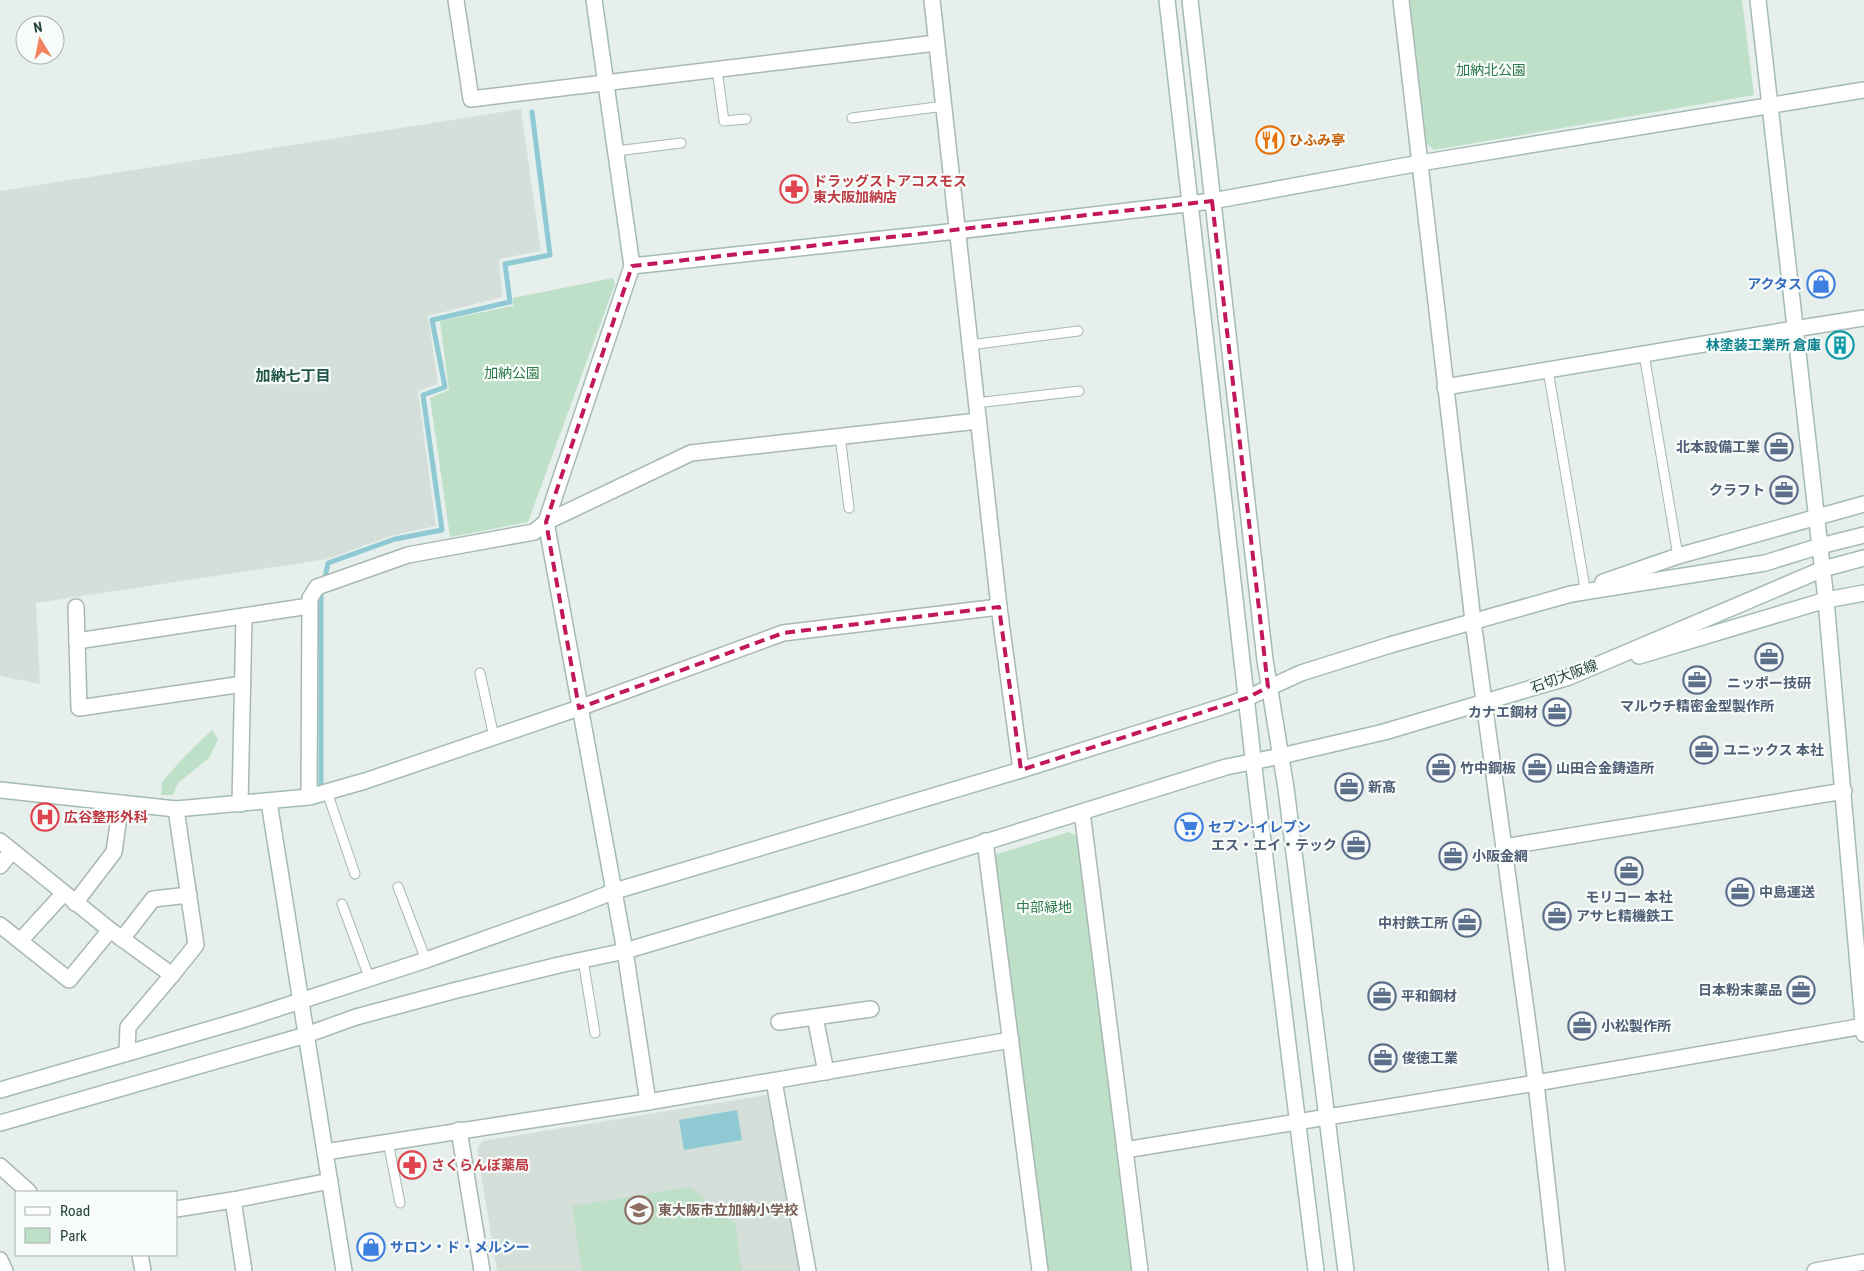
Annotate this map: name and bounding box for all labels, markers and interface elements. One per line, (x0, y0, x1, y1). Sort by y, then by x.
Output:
north arrow (15, 15, 65, 65)
text: N (32, 19, 43, 36)
park label: 加納北公園 (1456, 62, 1526, 78)
restaurant icon: ひふみ亭 (1255, 125, 1285, 155)
place label: ひふみ亭 (1289, 132, 1345, 148)
place label: ドラッグストアコスモス 東大阪加納店 (813, 173, 967, 205)
pharmacy icon: ドラッグストアコスモス 東大阪加納店 (779, 174, 809, 204)
shop icon: アクタス (1806, 269, 1836, 299)
place label: アクタス (1747, 276, 1802, 292)
building icon: 林塗装工業所 倉庫 (1825, 330, 1855, 360)
place label: 林塗装工業所 倉庫 (1706, 337, 1821, 353)
park label: 加納公園 (484, 365, 540, 381)
district label: 加納七丁目 (255, 367, 331, 385)
office icon: 北本設備工業 (1764, 432, 1794, 462)
place label: 北本設備工業 (1676, 439, 1760, 455)
office icon: クラフト (1769, 475, 1799, 505)
place label: クラフト (1709, 482, 1765, 498)
office icon: ニッポー技研 (1754, 642, 1784, 672)
street label: 石切大阪線 (1528, 657, 1600, 695)
office icon: マルウチ精密金型製作所 (1682, 665, 1712, 695)
place label: ニッポー技研 (1727, 675, 1811, 691)
office icon: カナエ鋼材 (1542, 697, 1572, 727)
place label: マルウチ精密金型製作所 (1620, 698, 1774, 714)
place label: カナエ鋼材 (1468, 704, 1538, 720)
office icon: ユニックス 本社 (1689, 735, 1719, 765)
place label: ユニックス 本社 (1723, 742, 1824, 758)
office icon: 竹中鋼板 (1426, 753, 1456, 783)
office icon: 山田合金鋳造所 (1522, 753, 1552, 783)
place label: 竹中鋼板 (1460, 760, 1516, 776)
place label: 山田合金鋳造所 (1556, 760, 1654, 776)
office icon: 新髙 (1334, 772, 1364, 802)
place label: 新髙 (1368, 779, 1396, 795)
hospital icon: 広谷整形外科 (30, 802, 60, 832)
place label: 広谷整形外科 (64, 809, 148, 825)
supermarket icon: セブン-イレブン (1174, 812, 1204, 842)
place label: セブン-イレブン (1208, 819, 1311, 835)
office icon: エス・エイ・テック (1341, 830, 1371, 860)
place label: エス・エイ・テック (1211, 837, 1337, 853)
office icon: 小阪金網 (1438, 841, 1468, 871)
place label: 小阪金網 (1472, 848, 1528, 864)
office icon: モリコー 本社 (1614, 856, 1644, 886)
office icon: 中島運送 (1725, 877, 1755, 907)
place label: 中島運送 (1759, 884, 1815, 900)
place label: モリコー 本社 (1585, 889, 1673, 905)
park label: 中部緑地 (1016, 899, 1072, 915)
office icon: アサヒ精機鉄工 (1542, 901, 1572, 931)
office icon: 中村鉄工所 (1452, 908, 1482, 938)
place label: アサヒ精機鉄工 (1576, 908, 1674, 924)
place label: 中村鉄工所 (1378, 915, 1448, 931)
office icon: 日本粉末薬品 (1786, 975, 1816, 1005)
office icon: 平和鋼材 (1367, 981, 1397, 1011)
place label: 日本粉末薬品 (1698, 982, 1782, 998)
place label: 平和鋼材 (1401, 988, 1457, 1004)
office icon: 小松製作所 (1567, 1011, 1597, 1041)
place label: 小松製作所 (1601, 1018, 1671, 1034)
office icon: 俊徳工業 (1368, 1043, 1398, 1073)
place label: 俊徳工業 (1402, 1050, 1458, 1066)
pharmacy icon: さくらんぼ薬局 (397, 1150, 427, 1180)
place label: さくらんぼ薬局 (431, 1157, 529, 1173)
legend (15, 1191, 178, 1256)
school or university icon: 東大阪市立加納小学校 (624, 1195, 654, 1225)
text: Road (60, 1202, 90, 1220)
place label: 東大阪市立加納小学校 (658, 1202, 798, 1218)
text: Park (60, 1227, 87, 1245)
shop icon: サロン・ド・メルシー (356, 1232, 386, 1262)
place label: サロン・ド・メルシー (390, 1239, 530, 1255)

